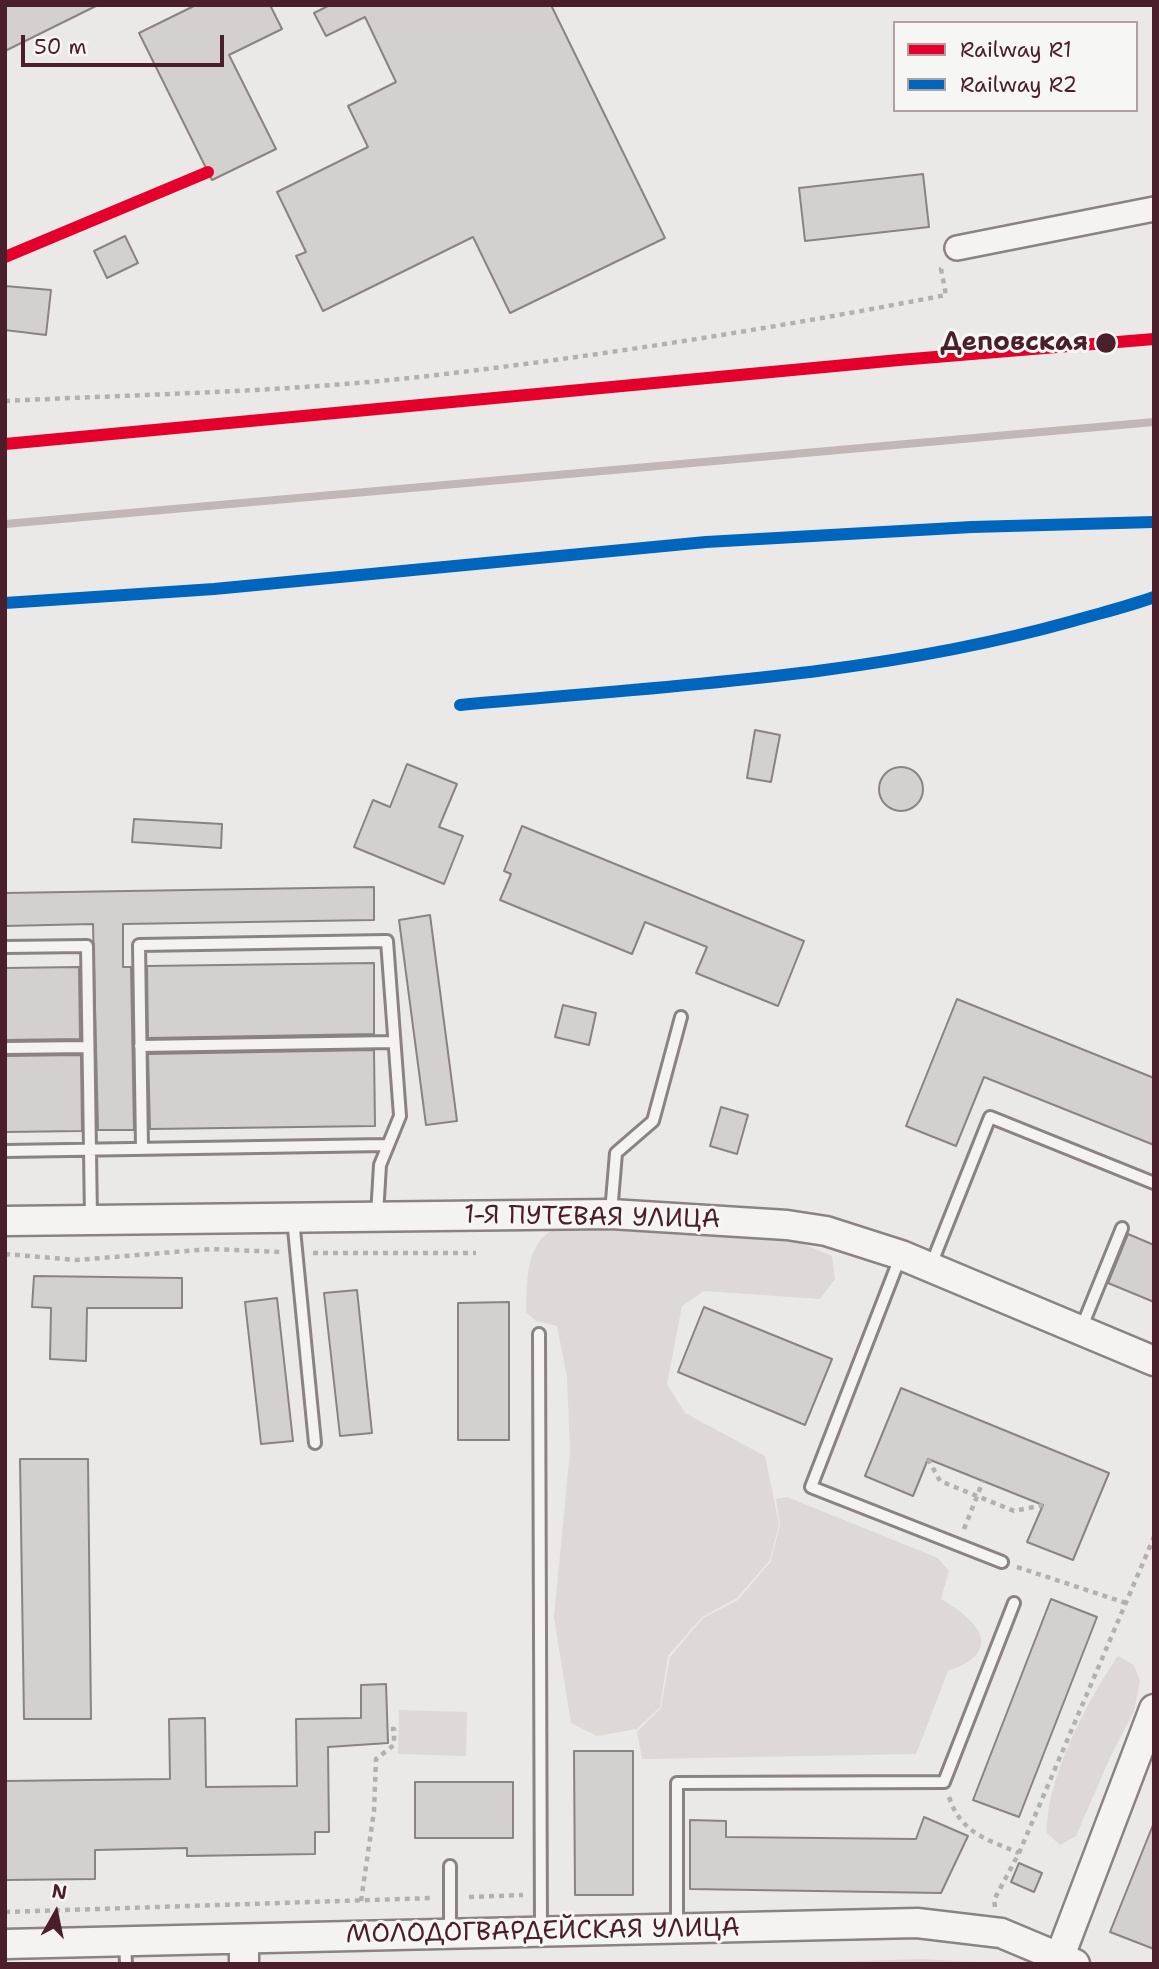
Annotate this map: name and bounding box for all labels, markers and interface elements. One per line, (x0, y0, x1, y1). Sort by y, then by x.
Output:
scale bar (24, 21, 228, 65)
legend (893, 21, 1138, 112)
text: 50 m (34, 33, 87, 61)
text: Railway R1 (960, 36, 1072, 64)
text: Railway R2 (960, 71, 1077, 99)
place label: Деповская (941, 327, 1088, 359)
marker: Деповская (1094, 331, 1118, 355)
street label: 1-Я ПУТЕВАЯ УЛИЦА (464, 1200, 720, 1236)
north arrow (21, 1878, 91, 1948)
text: N (50, 1878, 69, 1905)
street label: МОЛОДОГВАРДЕЙСКАЯ УЛИЦА (346, 1913, 740, 1951)

